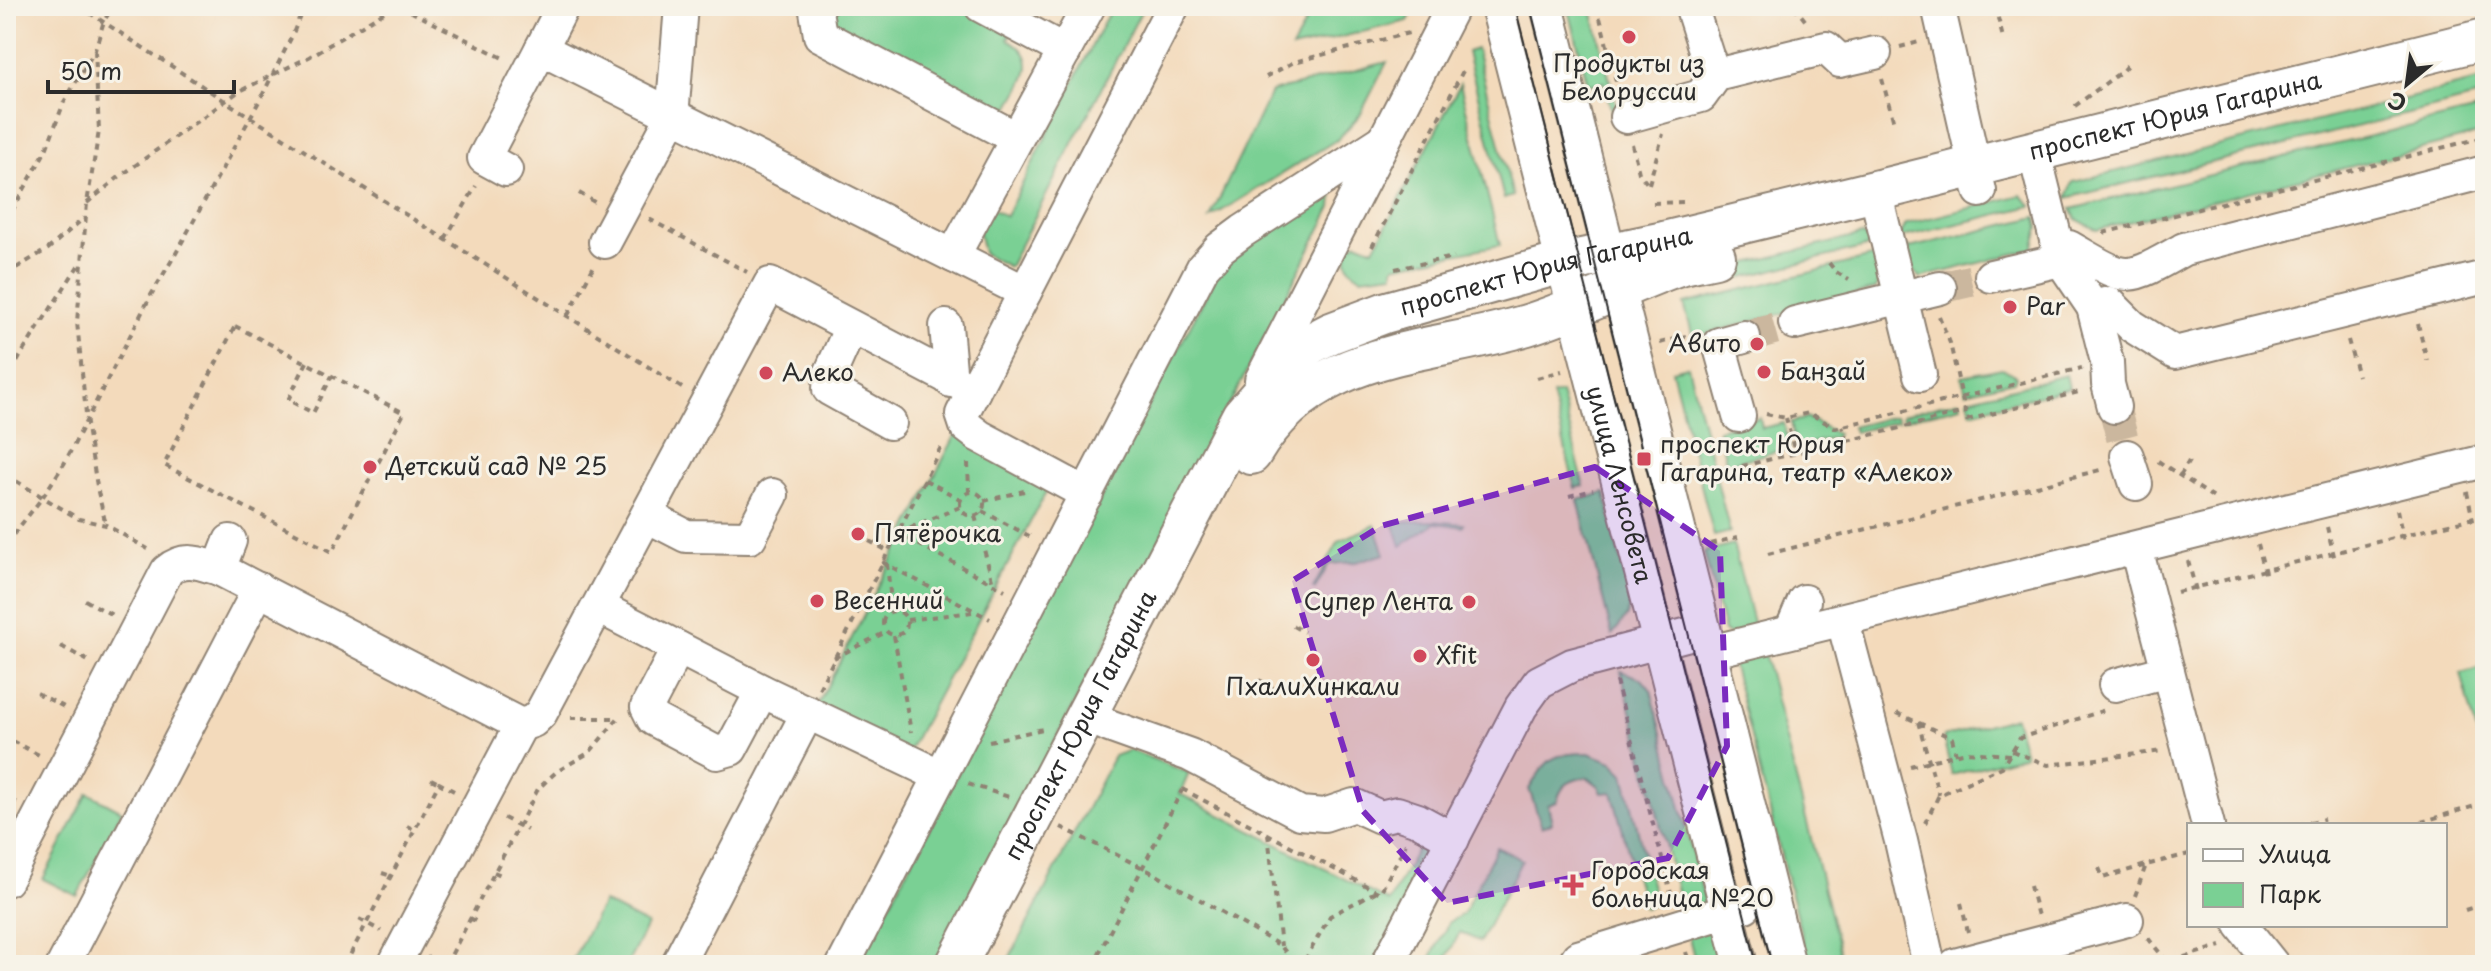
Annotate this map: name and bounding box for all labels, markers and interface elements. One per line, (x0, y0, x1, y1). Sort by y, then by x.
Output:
marker: Продукты из Белоруссии (1620, 28, 1638, 46)
scale bar (48, 44, 234, 94)
place label: Продукты из Белоруссии (1553, 44, 1705, 108)
north arrow (2367, 44, 2447, 124)
text: 50 m (60, 52, 122, 88)
street label: проспект Юрия Гагарина (2025, 61, 2325, 168)
text: С (2381, 84, 2412, 121)
street label: проспект Юрия Гагарина (1395, 216, 1695, 324)
place label: Par (2026, 287, 2065, 323)
marker: Par (2001, 298, 2019, 316)
place label: Авито (1669, 324, 1741, 360)
marker: Авито (1748, 335, 1766, 353)
place label: Банзай (1780, 352, 1866, 388)
place label: Алеко (782, 353, 854, 389)
marker: Банзай (1755, 363, 1773, 381)
marker: Алеко (757, 364, 775, 382)
street label: улица Ленсовета (1578, 381, 1663, 587)
place label: проспект Юрия Гагарина, театр «Алеко» (1660, 425, 1953, 489)
place label: Детский сад № 25 (385, 447, 607, 483)
marker: проспект Юрия Гагарина, театр «Алеко» (1635, 450, 1653, 468)
marker: Детский сад № 25 (361, 458, 379, 476)
place label: Пятёрочка (874, 514, 1001, 550)
marker: Пятёрочка (849, 525, 867, 543)
place label: Весенний (833, 581, 944, 617)
place label: Супер Лента (1303, 582, 1453, 618)
street label: проспект Юрия Гагарина (994, 583, 1164, 866)
marker: Весенний (808, 592, 826, 610)
marker: Супер Лента (1460, 593, 1478, 611)
place label: Xfit (1436, 636, 1477, 672)
marker: Xfit (1411, 647, 1429, 665)
marker: ПхалиХинкали (1304, 651, 1322, 669)
place label: ПхалиХинкали (1226, 667, 1400, 703)
legend (2187, 823, 2447, 927)
text: Улица (2259, 835, 2331, 871)
place label: Городская больница №20 (1591, 851, 1774, 915)
marker: Городская больница №20 (1562, 874, 1584, 896)
text: Парк (2259, 875, 2322, 911)

